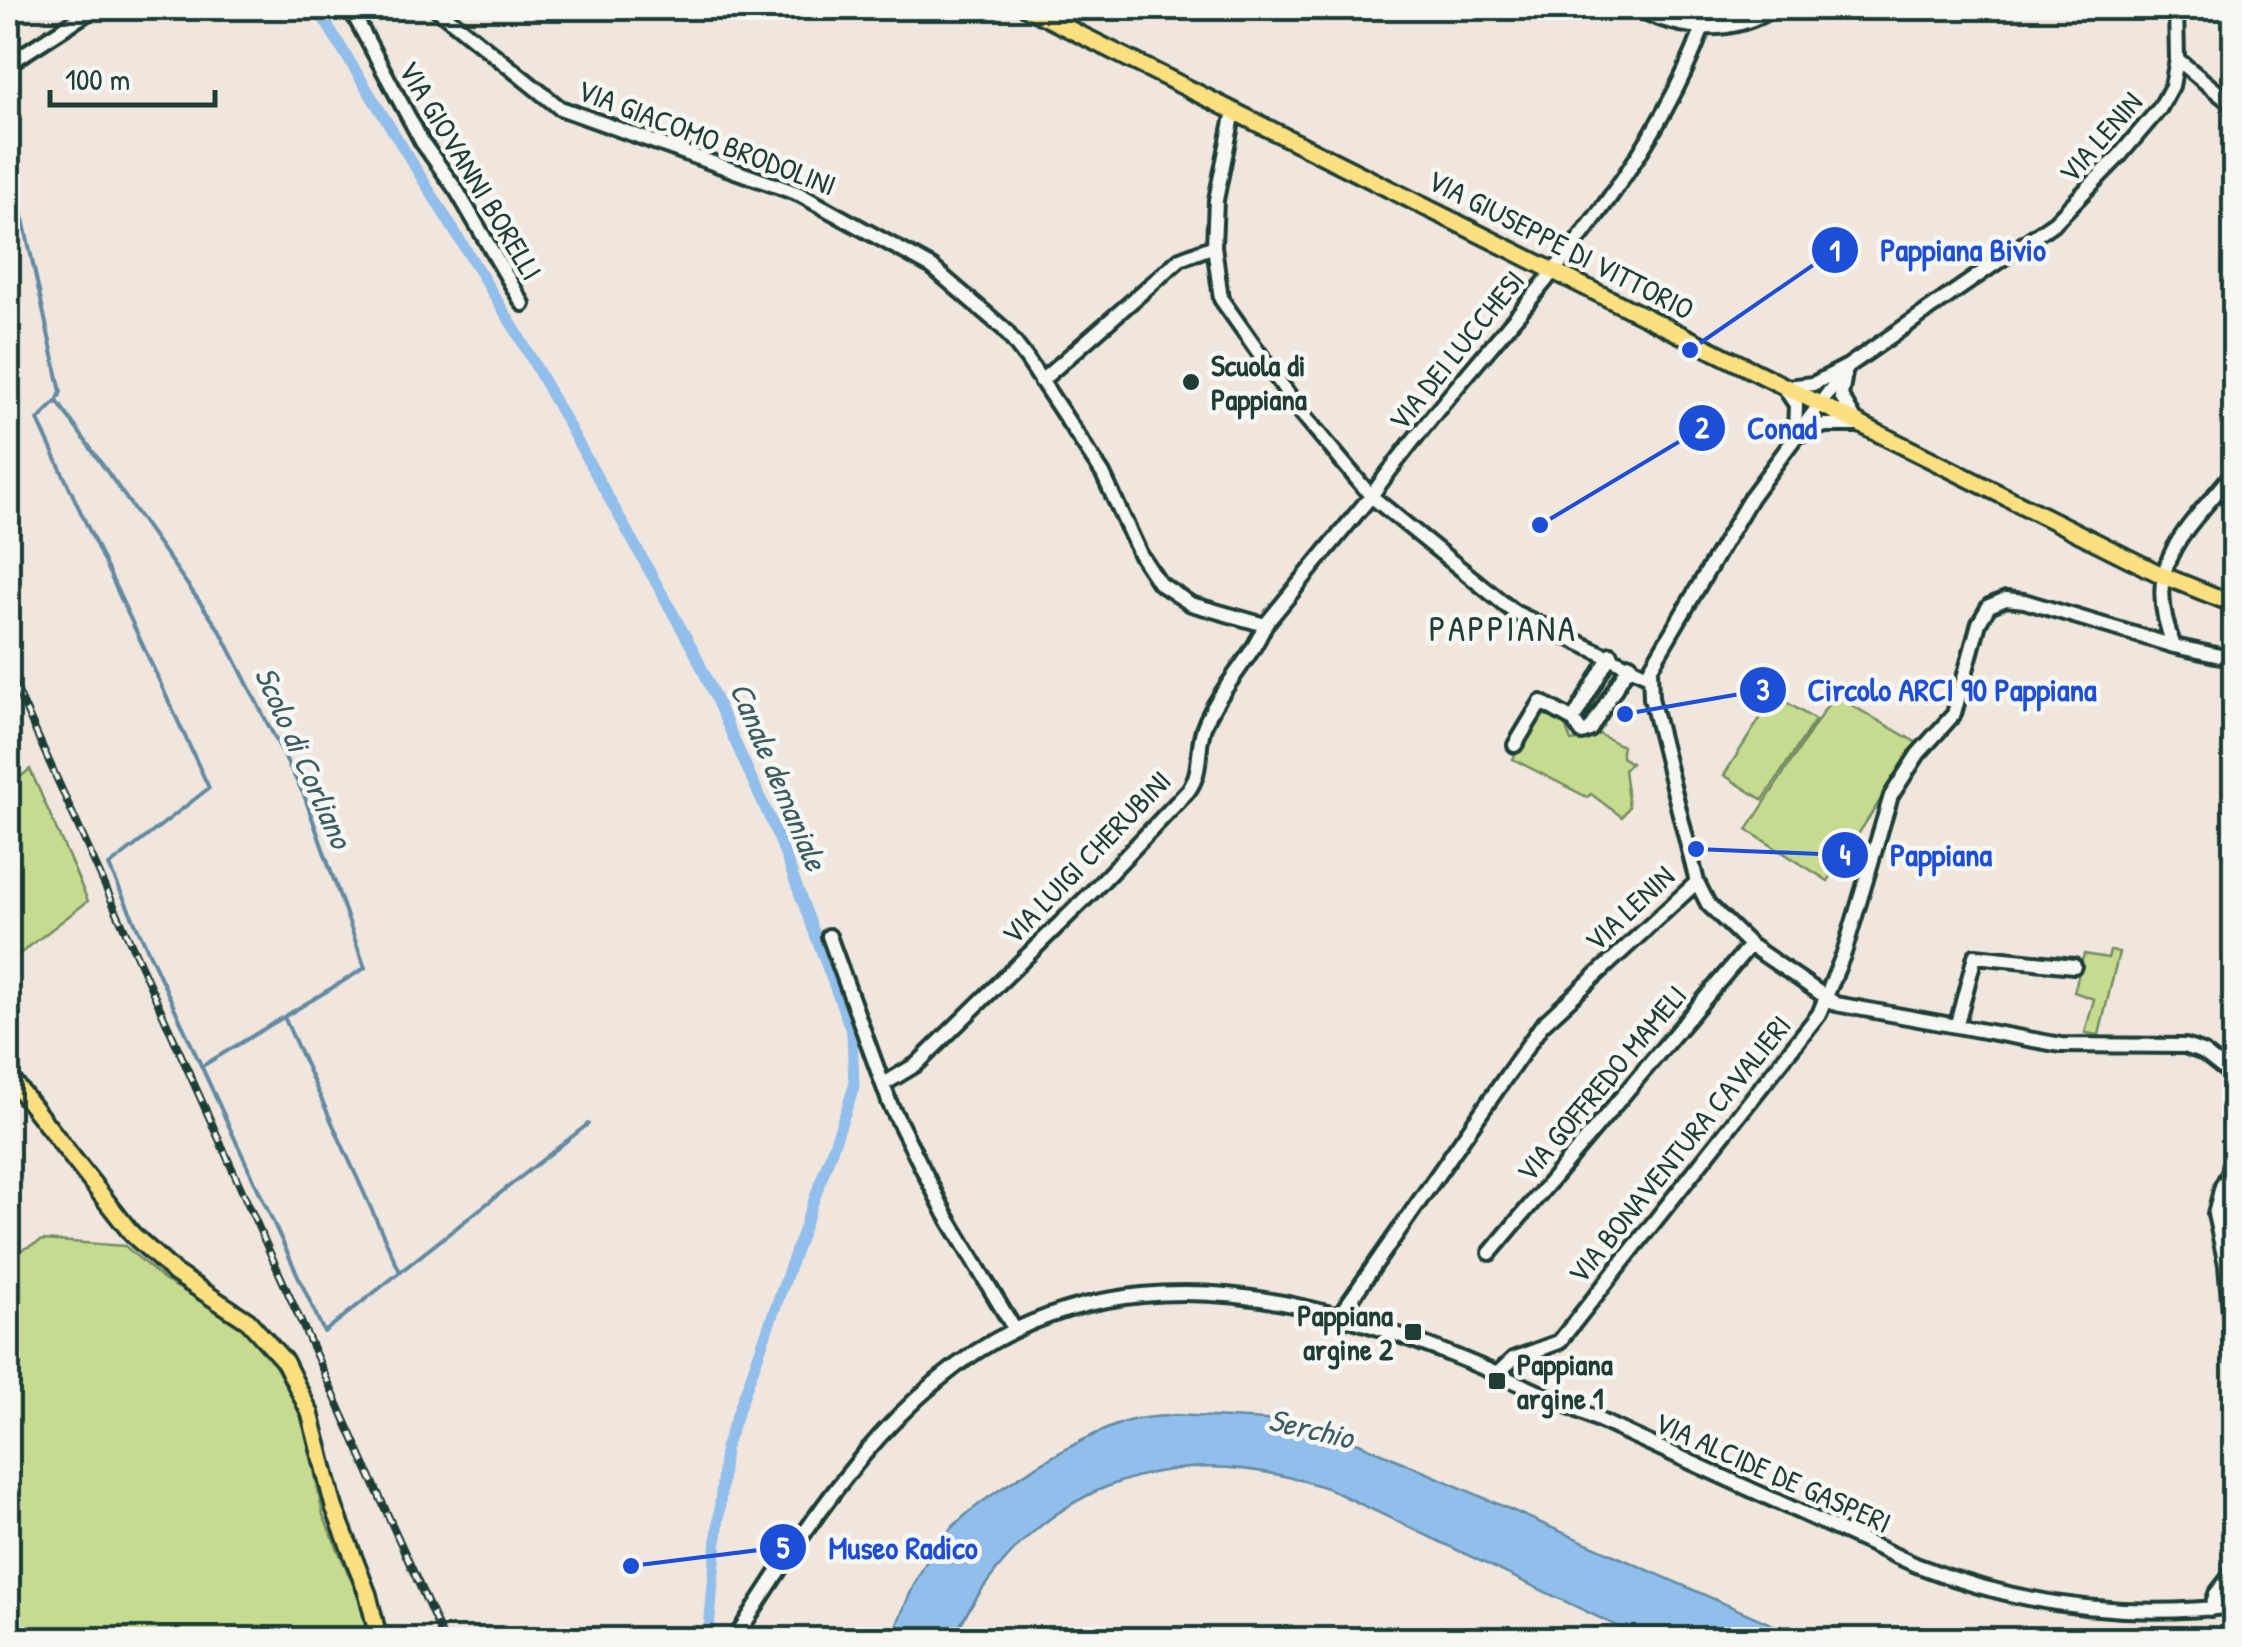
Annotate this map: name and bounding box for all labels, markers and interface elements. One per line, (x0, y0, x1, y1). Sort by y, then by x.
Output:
scale bar (50, 45, 215, 107)
street label: VIA GIOVANNI BORELLI (390, 53, 552, 287)
text: 100 m (65, 59, 130, 99)
street label: VIA GIACOMO BRODOLINI (572, 69, 842, 205)
street label: VIA LENIN (2049, 83, 2151, 191)
street label: VIA GIUSEPPE DI VITTORIO (1421, 160, 1701, 328)
callout: Pappiana Bivio (1810, 219, 2066, 281)
text: Pappiana Bivio (1880, 228, 2046, 272)
text: 1 (1830, 230, 1841, 270)
street label: VIA DEI LUCCHESI (1379, 261, 1533, 439)
place label: Scuola di Pappiana (1211, 345, 1307, 420)
marker: Scuola di Pappiana (1180, 371, 1202, 393)
callout: Conad (1677, 397, 1837, 459)
text: Conad (1747, 406, 1817, 449)
text: 2 (1695, 407, 1710, 447)
district label: PAPPIANA (1429, 605, 1577, 652)
callout: Circolo ARCI 90 Pappiana (1738, 659, 2117, 721)
water label: Scolo di Corliano (245, 660, 364, 856)
text: Circolo ARCI 90 Pappiana (1807, 668, 2097, 712)
text: 3 (1756, 669, 1770, 709)
water label: Canale demaniale (720, 675, 838, 878)
street label: VIA LUIGI CHERUBINI (993, 761, 1179, 953)
callout: Pappiana (1820, 824, 2012, 886)
text: Pappiana (1890, 833, 1992, 877)
text: 4 (1839, 834, 1851, 874)
street label: VIA LENIN (1576, 856, 1682, 960)
street label: VIA GOFFREDO MAMELI (1507, 976, 1695, 1190)
street label: VIA BONAVENTURA CAVALIERI (1558, 1006, 1800, 1292)
place label: Pappiana argine 2 (1297, 1295, 1394, 1370)
marker: Pappiana argine 2 (1402, 1321, 1424, 1343)
place label: Pappiana argine 1 (1517, 1344, 1613, 1419)
marker: Pappiana argine 1 (1486, 1370, 1508, 1392)
water label: Serchio (1264, 1397, 1360, 1459)
street label: VIA ALCIDE DE GASPERI (1649, 1402, 1897, 1542)
callout: Museo Radico (758, 1516, 997, 1578)
text: Museo Radico (828, 1526, 978, 1569)
text: 5 (777, 1527, 790, 1567)

